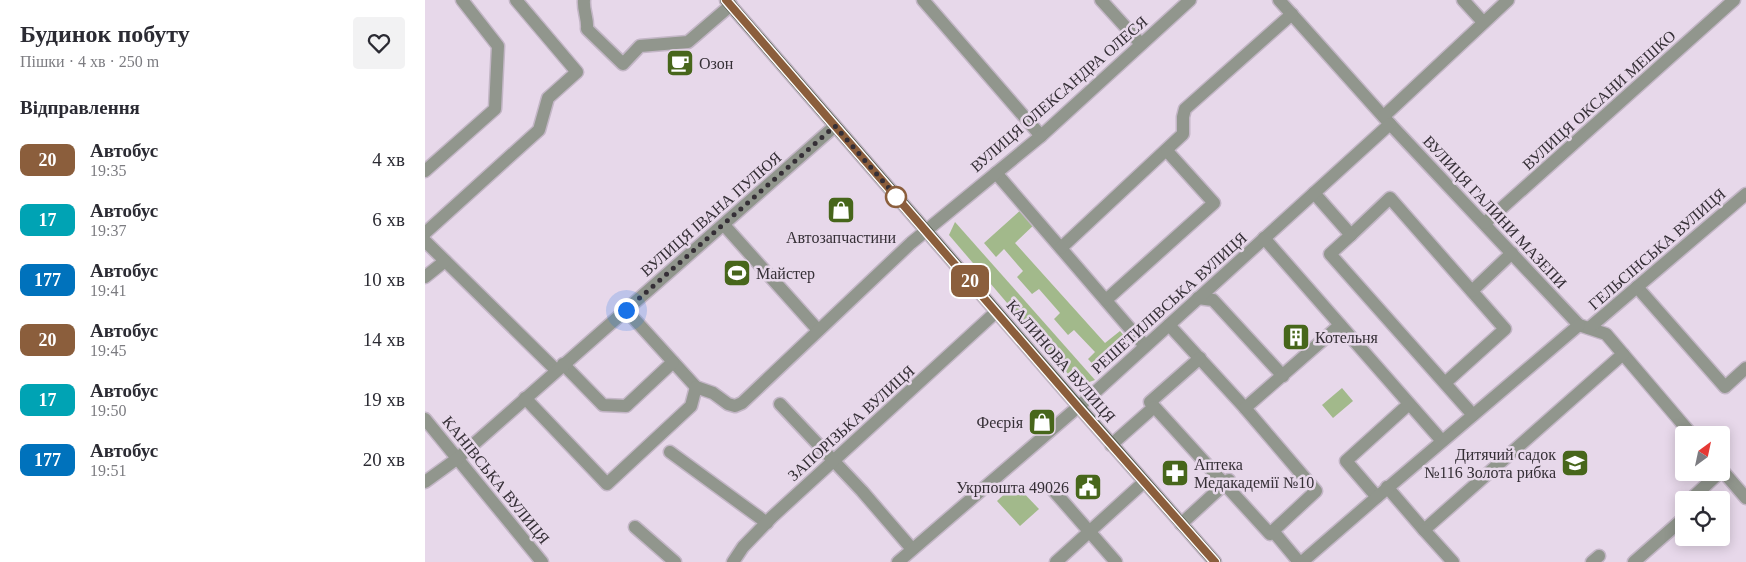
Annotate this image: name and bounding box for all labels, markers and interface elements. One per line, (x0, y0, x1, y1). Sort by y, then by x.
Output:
street label: ВУЛИЦЯ ОЛЕКСАНДРА ОЛЕСЯ (967, 13, 1152, 176)
button: heart (353, 17, 405, 69)
text: Будинок побуту (20, 21, 190, 47)
street label: ВУЛИЦЯ ОКСАНИ МЕШКО (1519, 27, 1680, 174)
cafe icon: Озон (665, 48, 695, 78)
text: Пішки · 4 хв · 250 m (20, 53, 159, 70)
place label: Озон (699, 55, 734, 72)
text: Відправлення (20, 97, 140, 118)
street label: ВУЛИЦЯ ГАЛИНИ МАЗЕПИ (1419, 132, 1571, 293)
text: Автобус (90, 140, 158, 161)
street label: ВУЛИЦЯ ІВАНА ПУЛЮЯ (637, 148, 785, 280)
text: 4 хв (372, 149, 405, 170)
text: 20 (39, 150, 57, 170)
text: 19:35 (90, 162, 126, 179)
street label: ГЕЛЬСІНСЬКА ВУЛИЦЯ (1585, 185, 1730, 314)
unlabelled marker (885, 186, 907, 208)
shop icon: Автозапчастини (826, 195, 856, 225)
text: Автобус (90, 200, 158, 221)
text: 6 хв (372, 209, 405, 230)
text: 17 (39, 210, 57, 230)
text: 19:37 (90, 222, 126, 239)
place label: Автозапчастини (786, 229, 897, 246)
street label: РЕШЕТИЛІВСЬКА ВУЛИЦЯ (1088, 229, 1251, 378)
sports icon: Майстер (722, 258, 752, 288)
text: Автобус (90, 260, 158, 281)
place label: Майстер (756, 265, 815, 283)
line badge: 20 (947, 265, 993, 297)
text: 10 хв (363, 269, 405, 290)
text: 177 (34, 270, 61, 290)
text: 20 (961, 271, 979, 291)
text: 19:41 (90, 282, 126, 299)
street label: КАЛИНОВА ВУЛИЦЯ (1002, 296, 1119, 427)
your location (614, 298, 639, 323)
text: Автобус (90, 320, 158, 341)
building icon: Котельня (1281, 322, 1311, 352)
text: 14 хв (363, 329, 405, 350)
place label: Котельня (1315, 329, 1379, 346)
text: 20 (39, 330, 57, 350)
text: 19:45 (90, 342, 126, 359)
street label: ЗАПОРІЗЬКА ВУЛИЦЯ (784, 362, 918, 485)
text: Автобус (90, 380, 158, 401)
text: 19 хв (363, 389, 405, 410)
text: 17 (39, 390, 57, 410)
text: 19:50 (90, 402, 126, 419)
shop icon: Феєрія (1027, 407, 1057, 437)
street label: КАНІВСЬКА ВУЛИЦЯ (438, 413, 553, 548)
place label: Феєрія (977, 414, 1024, 432)
north arrow (1675, 426, 1730, 481)
map controls (1675, 426, 1730, 546)
text: Автобус (90, 440, 158, 461)
place label: Дитячий садок №116 Золота рибка (1424, 446, 1556, 482)
school or university icon: Дитячий садок №116 Золота рибка (1560, 448, 1590, 478)
text: 20 хв (363, 449, 405, 470)
text: 177 (34, 450, 61, 470)
place label: Аптека Медакадемії №10 (1194, 456, 1314, 492)
pharmacy icon: Аптека Медакадемії №10 (1160, 458, 1190, 488)
text: 19:51 (90, 462, 126, 479)
public building icon: Укрпошта 49026 (1073, 472, 1103, 502)
place label: Укрпошта 49026 (956, 479, 1069, 497)
button: locate (1675, 491, 1730, 546)

